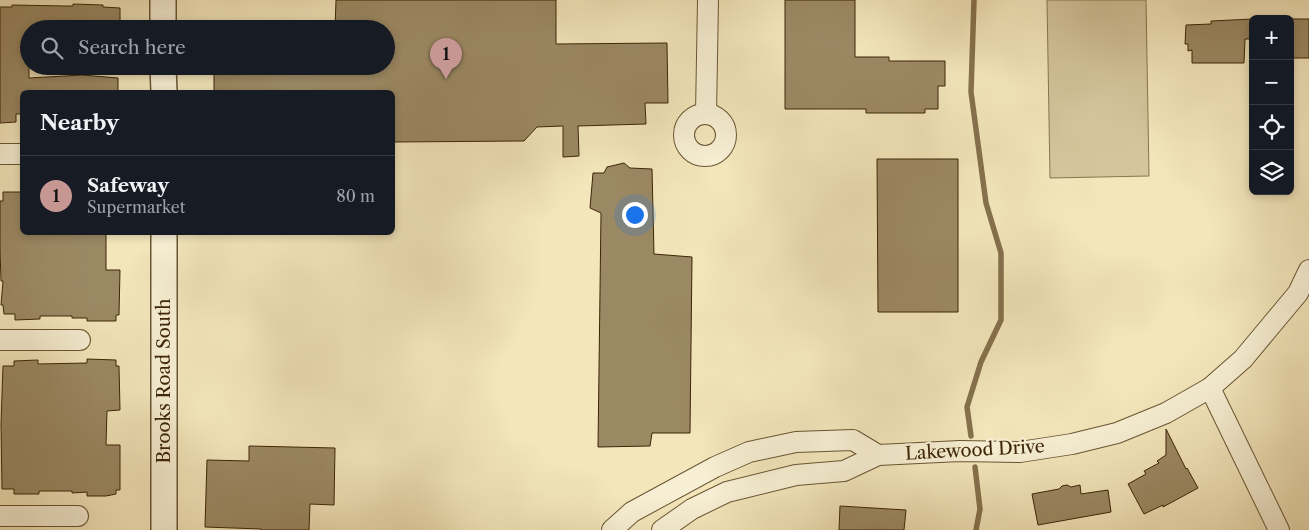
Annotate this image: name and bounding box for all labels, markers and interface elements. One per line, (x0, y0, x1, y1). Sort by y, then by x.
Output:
map controls (1249, 15, 1294, 195)
button: + (1249, 15, 1294, 60)
search box (20, 20, 395, 75)
icon: search (38, 34, 66, 62)
text: Search here (78, 36, 186, 59)
pin: 1 (430, 38, 462, 79)
button: − (1249, 60, 1294, 105)
button: locate (1249, 105, 1294, 150)
text: Nearby (40, 110, 119, 135)
button: layers (1249, 150, 1294, 195)
text: Safeway (87, 174, 169, 197)
text: 1 (52, 186, 60, 206)
text: 80 m (336, 186, 375, 206)
text: Supermarket (87, 197, 185, 217)
your location (622, 202, 648, 228)
street label: Brooks Road South (153, 299, 175, 463)
street label: Lakewood Drive (905, 435, 1045, 465)

